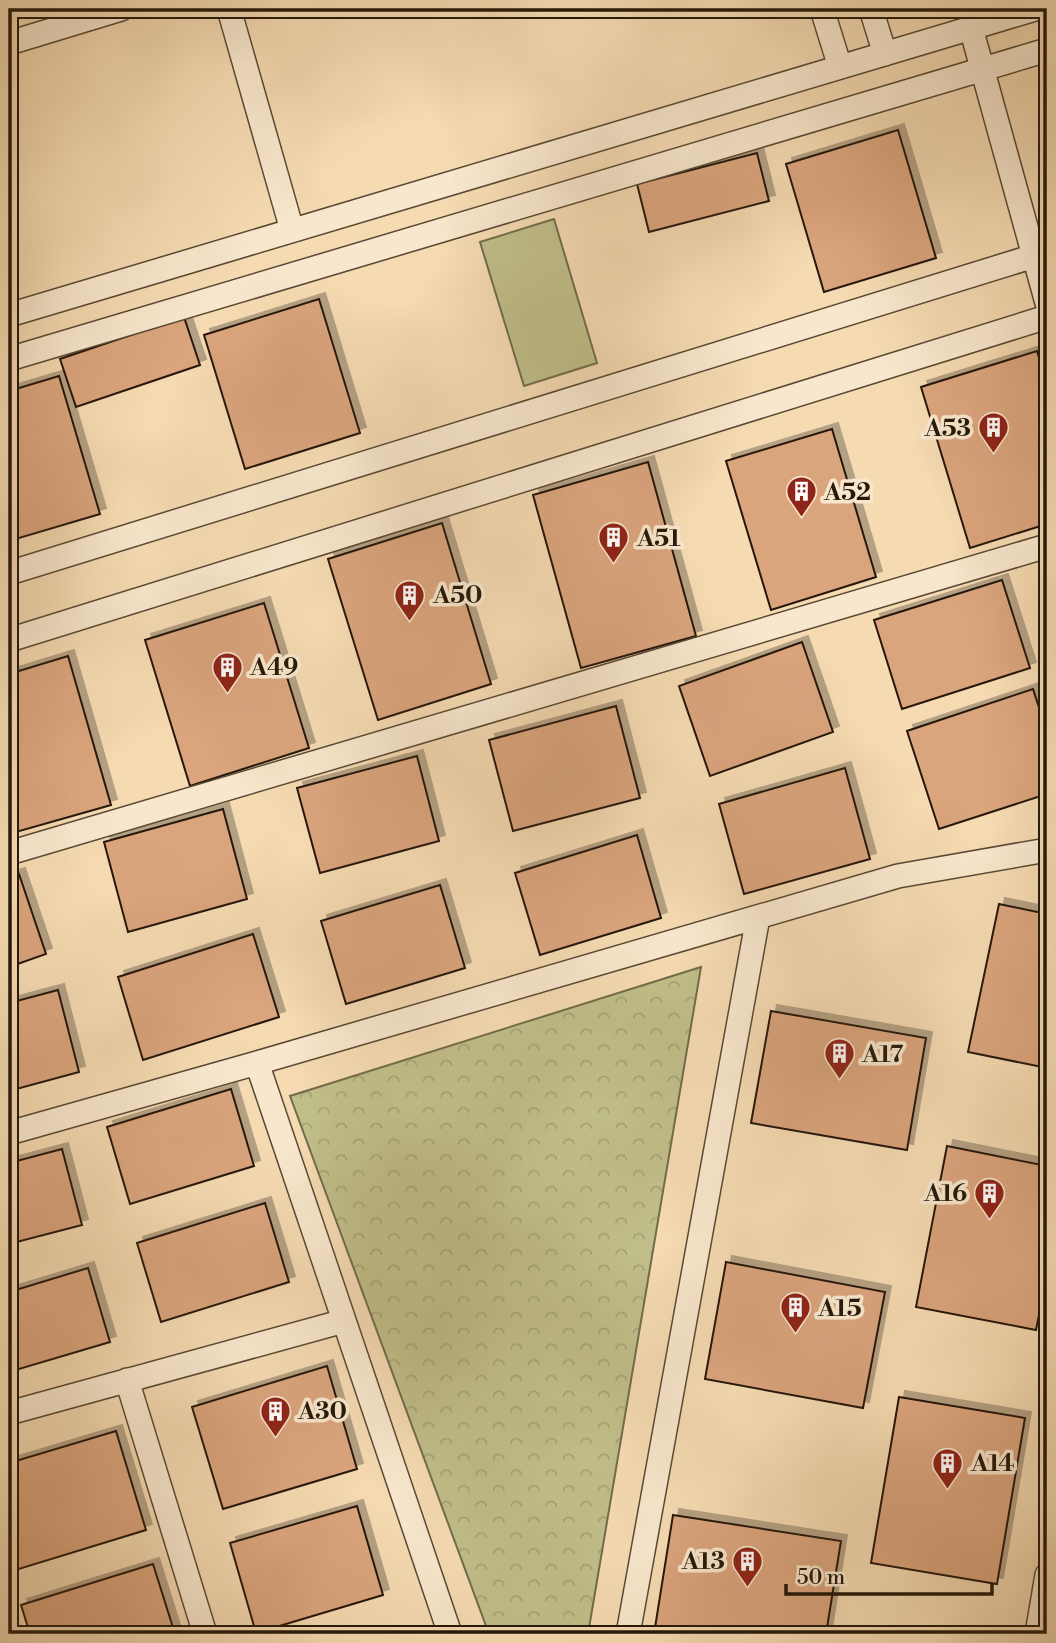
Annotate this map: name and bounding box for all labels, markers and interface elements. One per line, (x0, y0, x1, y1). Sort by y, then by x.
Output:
building icon: A53 (977, 411, 1011, 455)
place label: A53 (924, 414, 971, 444)
building icon: A52 (784, 475, 818, 519)
place label: A52 (823, 478, 871, 508)
building icon: A51 (597, 521, 631, 565)
place label: A51 (636, 524, 681, 554)
building icon: A50 (393, 578, 427, 622)
place label: A50 (432, 581, 483, 611)
building icon: A49 (210, 650, 244, 694)
place label: A49 (249, 653, 298, 683)
building icon: A17 (822, 1037, 856, 1081)
place label: A17 (861, 1040, 904, 1070)
building icon: A16 (973, 1176, 1007, 1220)
place label: A16 (923, 1179, 967, 1209)
building icon: A15 (778, 1291, 812, 1335)
place label: A15 (817, 1294, 862, 1324)
building icon: A30 (258, 1394, 292, 1438)
place label: A30 (297, 1397, 347, 1427)
building icon: A14 (931, 1446, 965, 1490)
place label: A14 (970, 1449, 1015, 1479)
building icon: A13 (731, 1544, 765, 1588)
place label: A13 (681, 1547, 725, 1577)
scale bar (786, 1552, 993, 1596)
text: 50 m (797, 1565, 845, 1591)

